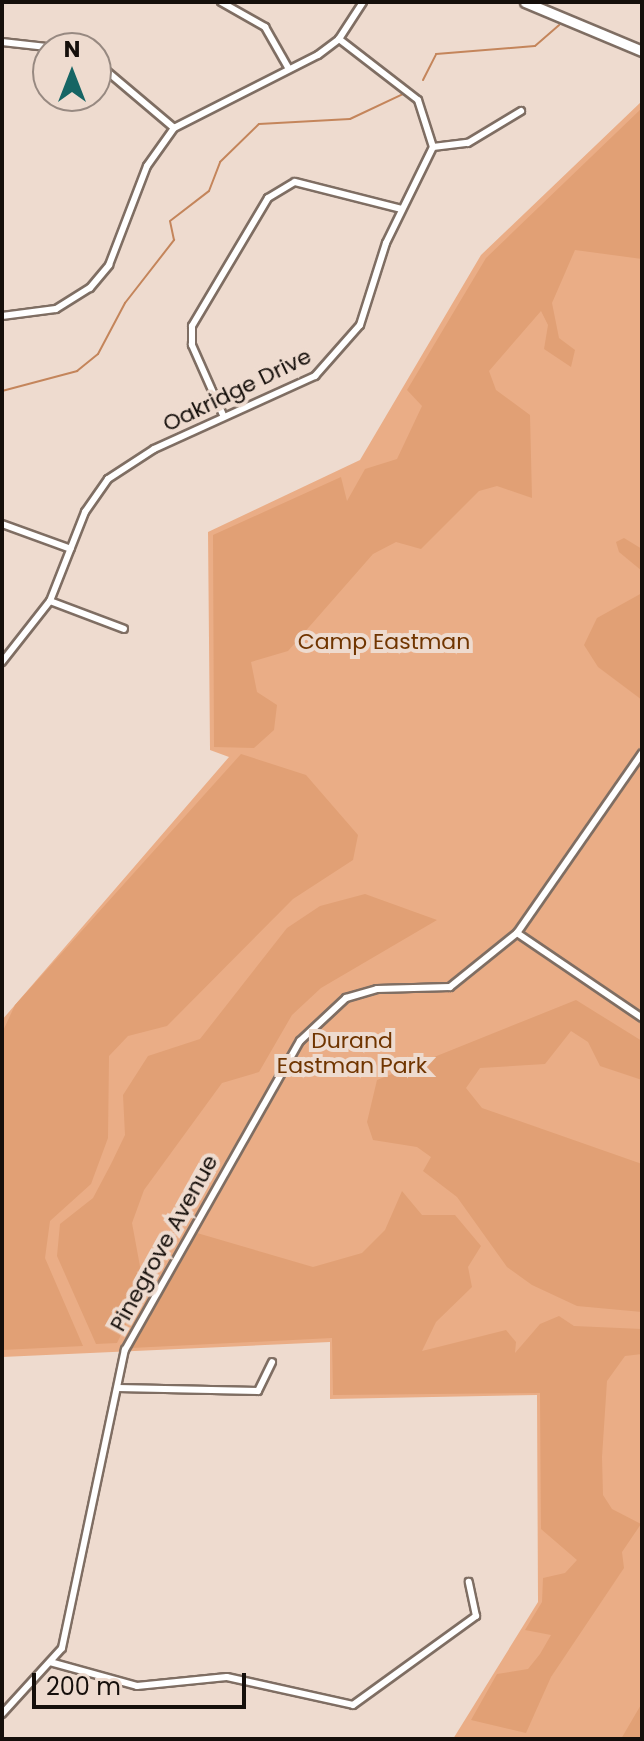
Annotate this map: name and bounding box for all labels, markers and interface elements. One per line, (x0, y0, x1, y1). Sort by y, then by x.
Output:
north arrow (32, 32, 112, 112)
text: N (64, 34, 80, 65)
street label: Oakridge Drive (159, 343, 315, 437)
park label: Camp Eastman (298, 629, 470, 655)
park label: Durand Eastman Park (277, 1027, 427, 1078)
street label: Pinegrove Avenue (105, 1150, 223, 1336)
scale bar (36, 1657, 250, 1707)
text: 200 m (46, 1670, 121, 1703)

